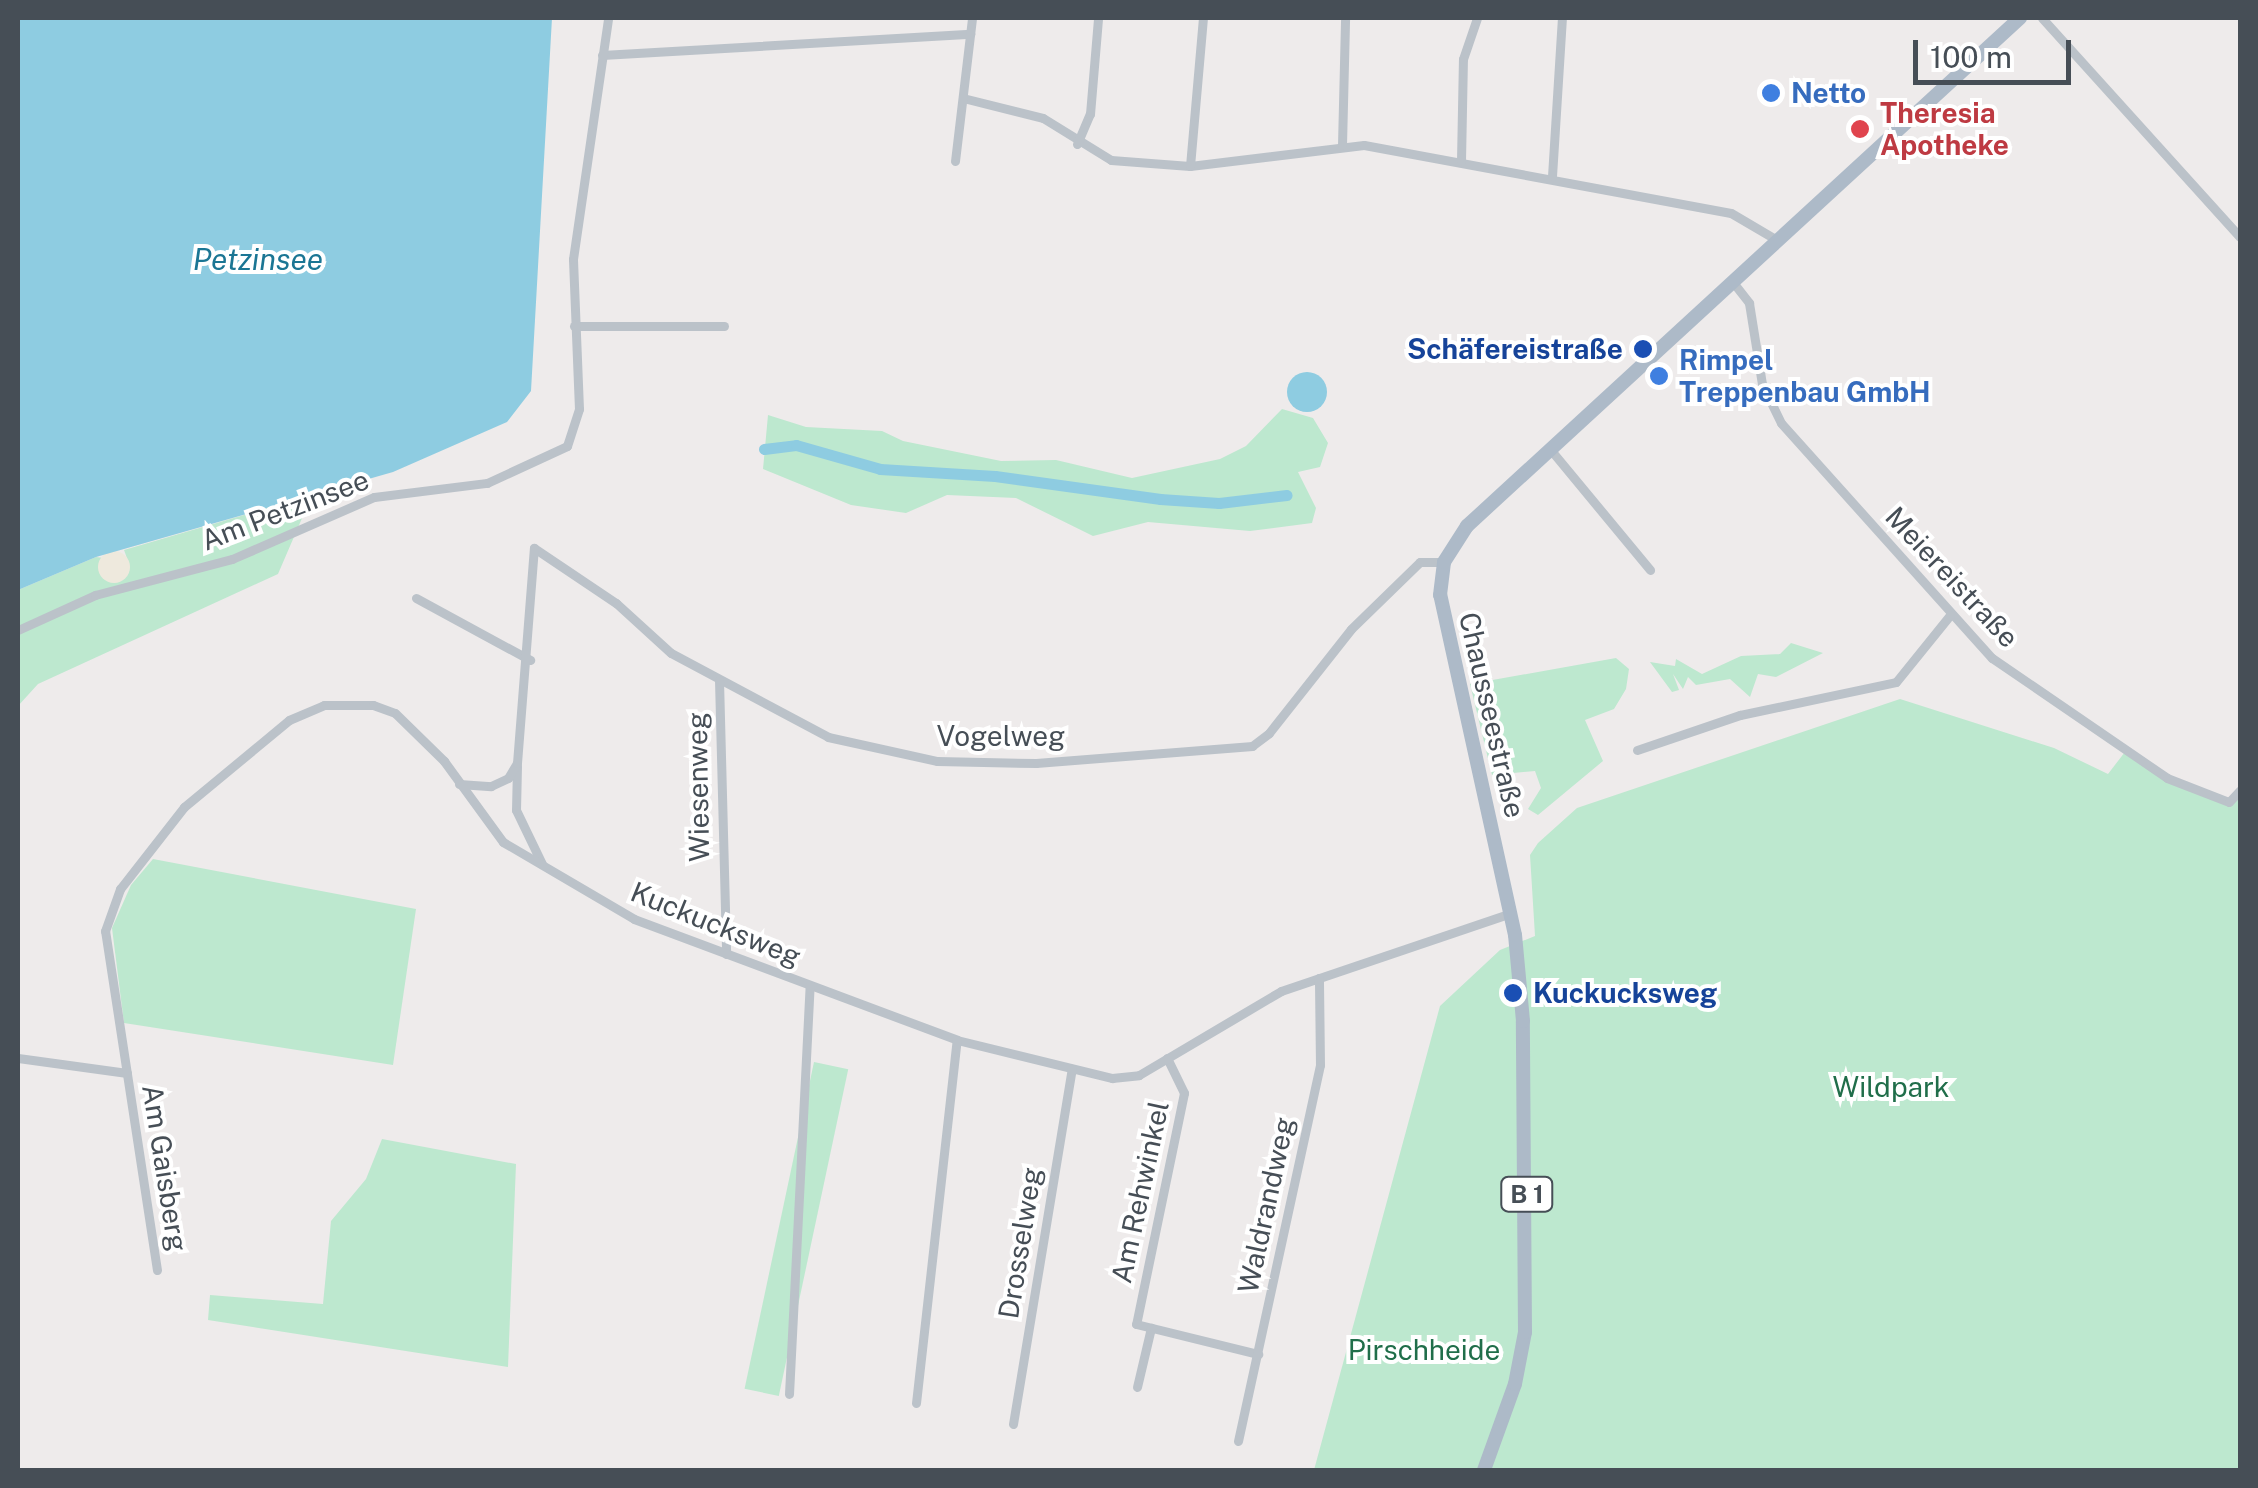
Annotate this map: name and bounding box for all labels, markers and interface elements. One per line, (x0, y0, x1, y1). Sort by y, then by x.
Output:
scale bar (1918, 20, 2076, 82)
text: 100 m (1930, 39, 2012, 75)
place label: Netto (1791, 76, 1866, 110)
marker: Netto (1760, 82, 1782, 104)
place label: Theresia Apotheke (1880, 96, 2009, 162)
marker: Theresia Apotheke (1849, 118, 1871, 140)
water label: Petzinsee (193, 241, 323, 277)
place label: Schäfereistraße (1407, 332, 1623, 366)
marker: Schäfereistraße (1632, 338, 1654, 360)
place label: Rimpel Treppenbau GmbH (1679, 343, 1931, 409)
marker: Rimpel Treppenbau GmbH (1648, 365, 1670, 387)
street label: Am Petzinsee (196, 463, 374, 557)
street label: Meiereistraße (1878, 500, 2026, 654)
street label: Chausseestraße (1452, 609, 1532, 821)
street label: Wiesenweg (680, 712, 716, 862)
street label: Vogelweg (937, 719, 1065, 753)
street label: Kuckucksweg (626, 875, 806, 973)
place label: Kuckucksweg (1533, 976, 1717, 1010)
marker: Kuckucksweg (1502, 982, 1524, 1004)
park label: Wildpark (1832, 1070, 1950, 1104)
street label: Am Gaisberg (135, 1082, 195, 1254)
street label: Am Rehwinkel (1104, 1098, 1176, 1286)
street label: Waldrandweg (1231, 1114, 1301, 1296)
street label: Drosselweg (991, 1165, 1049, 1321)
road number: B 1 (1500, 1174, 1554, 1214)
park label: Pirschheide (1348, 1333, 1500, 1367)

